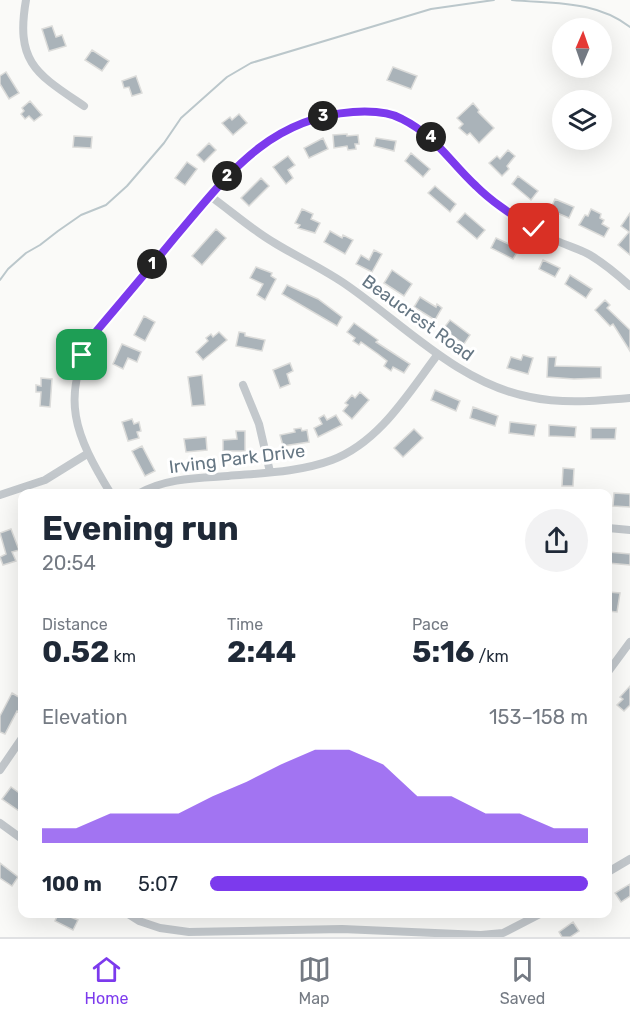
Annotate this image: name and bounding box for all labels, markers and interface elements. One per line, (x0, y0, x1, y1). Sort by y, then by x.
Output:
north arrow (552, 18, 612, 78)
map controls (552, 18, 612, 150)
button: layers (552, 90, 612, 150)
pin: 3 (308, 101, 338, 131)
text: 3 (318, 106, 328, 125)
pin: 4 (416, 122, 446, 152)
text: 4 (426, 127, 436, 146)
pin: 2 (212, 161, 242, 191)
text: 2 (222, 166, 232, 185)
pin (508, 203, 559, 254)
icon: check (517, 212, 550, 245)
pin: 1 (137, 249, 167, 279)
text: 1 (148, 254, 156, 273)
street label: Beaucrest Road (358, 270, 478, 366)
pin (56, 329, 107, 380)
icon: arrive (65, 338, 98, 371)
street label: Irving Park Drive (168, 440, 306, 478)
text: Evening run (42, 509, 239, 548)
button: share (525, 509, 588, 572)
text: 20:54 (42, 551, 96, 575)
text: Distance (42, 615, 108, 634)
text: Time (227, 615, 263, 634)
text: Pace (412, 615, 449, 634)
text: 0.52 (42, 634, 110, 670)
text: 2:44 (227, 634, 296, 670)
text: 5:16 (412, 634, 475, 670)
text: km (110, 647, 136, 666)
text: /km (475, 647, 509, 666)
text: Elevation (42, 705, 128, 729)
text: 153–158 m (489, 705, 588, 729)
text: 100 m (42, 872, 102, 896)
text: 5:07 (138, 872, 178, 896)
tab: Home (85, 953, 128, 1008)
tab: Map (298, 953, 331, 1008)
tab: Saved (500, 953, 545, 1008)

